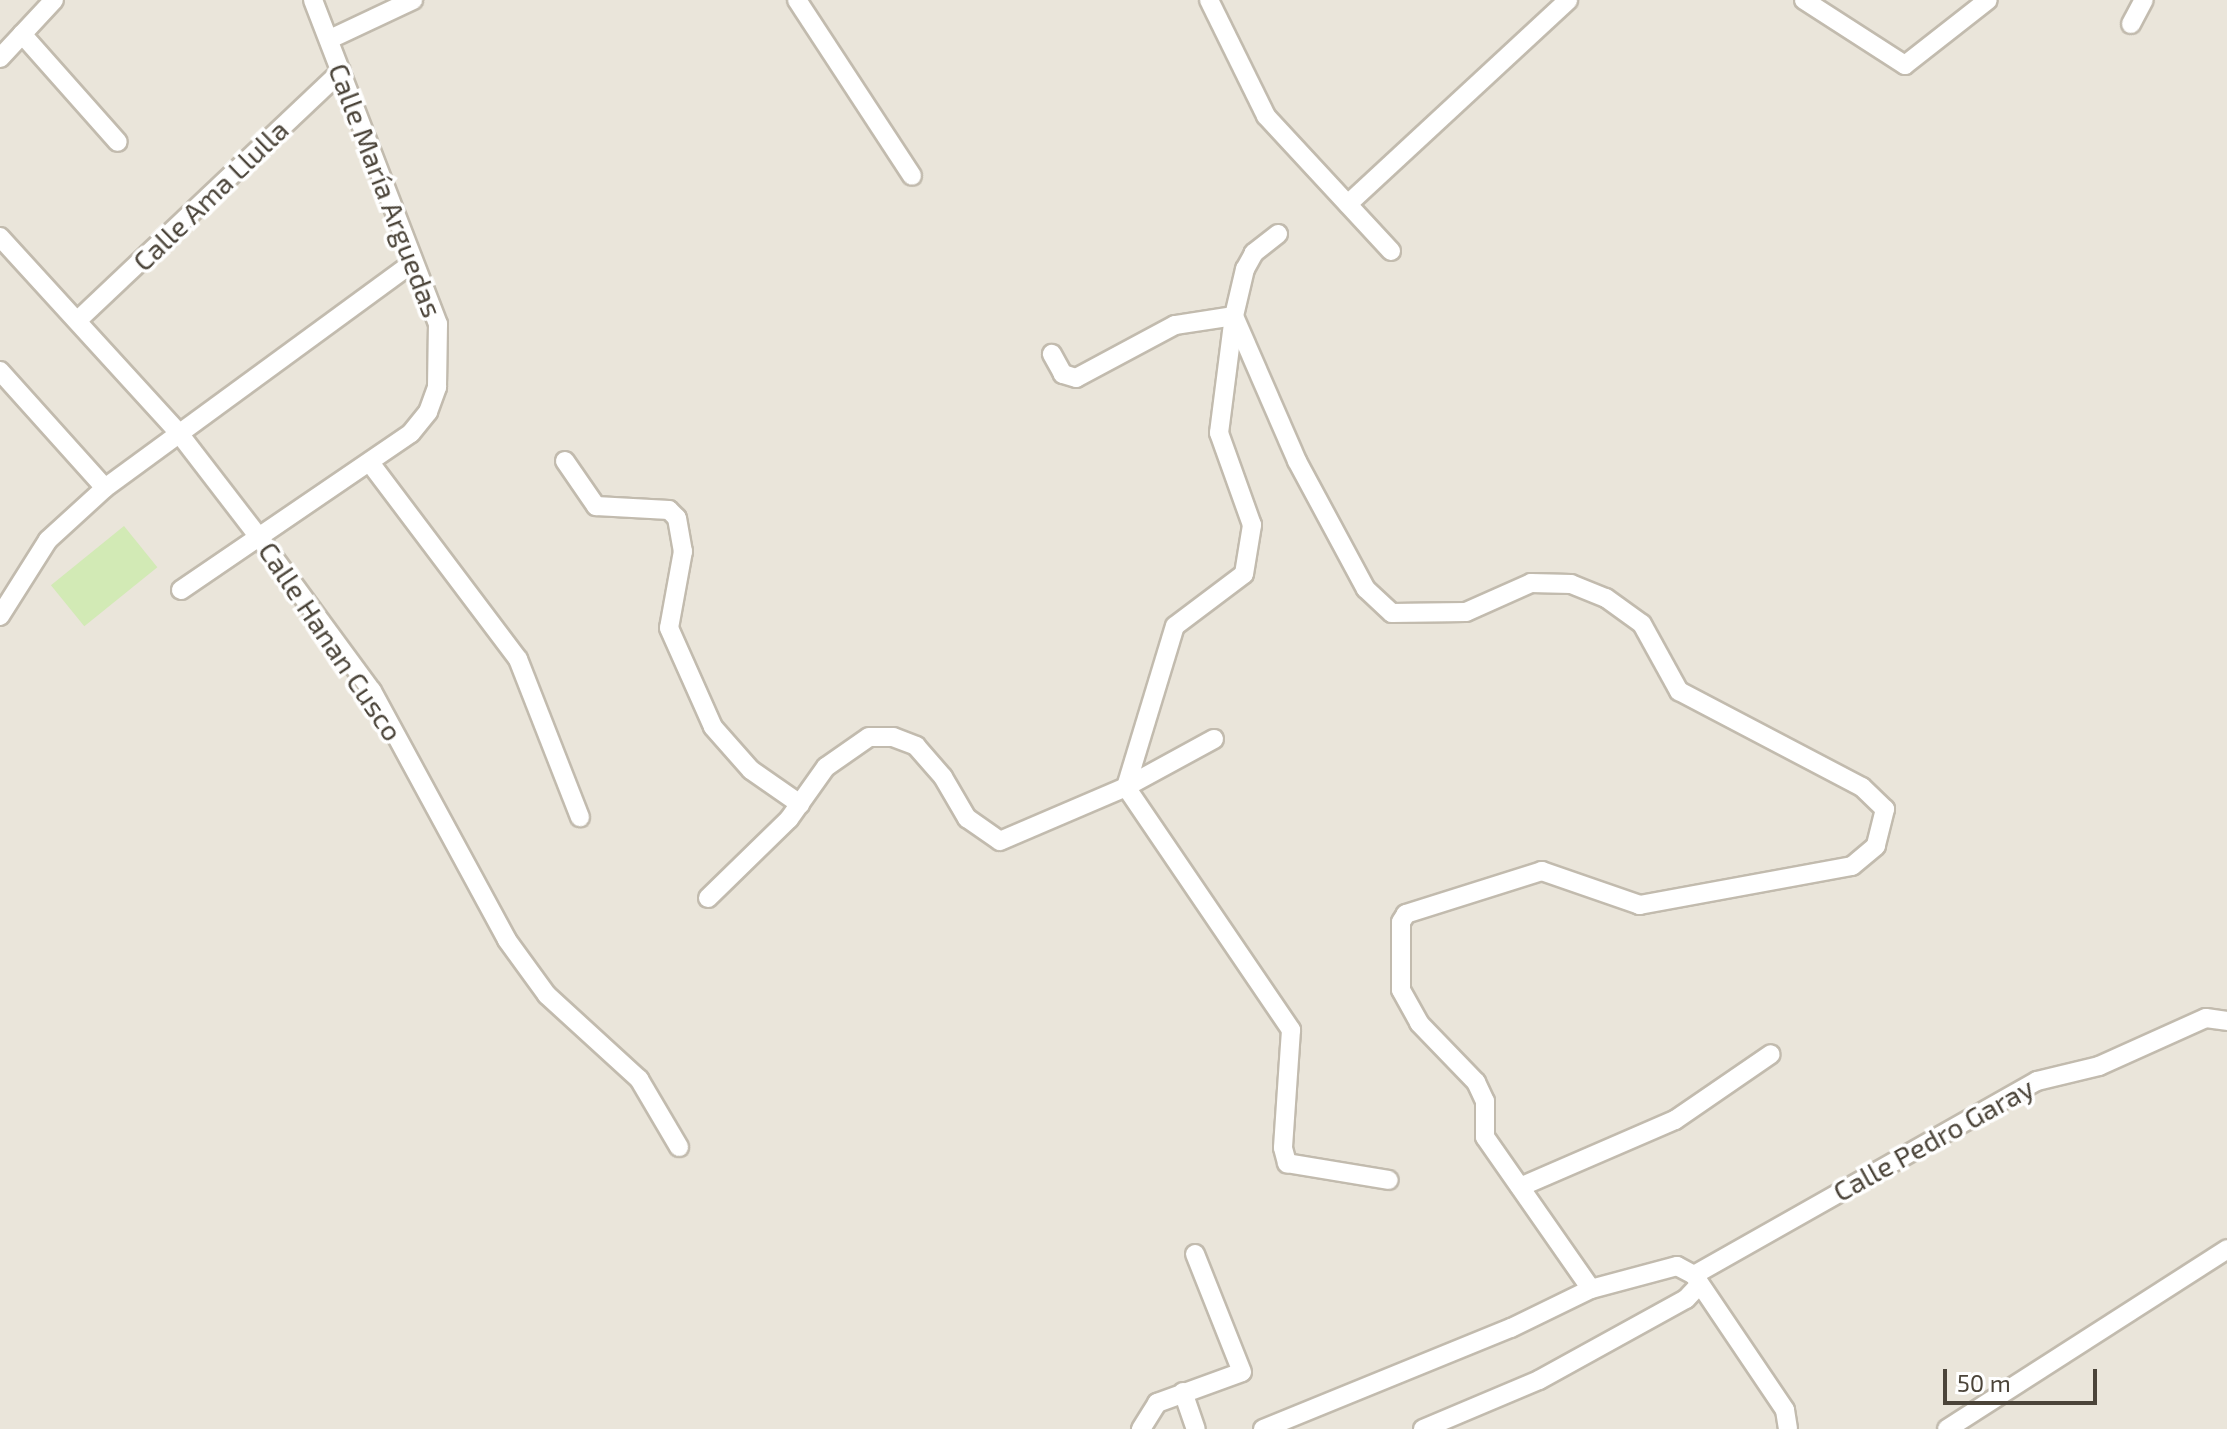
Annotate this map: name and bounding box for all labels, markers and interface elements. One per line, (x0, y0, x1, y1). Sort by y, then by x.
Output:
street label: Calle María Arguedas (322, 58, 450, 322)
street label: Calle Ama Llulla (125, 112, 295, 278)
street label: Calle Hanan Cusco (252, 535, 410, 747)
street label: Calle Pedro Garay (1827, 1070, 2039, 1208)
scale bar (1947, 1353, 2101, 1403)
text: 50 m (1957, 1368, 2011, 1397)

